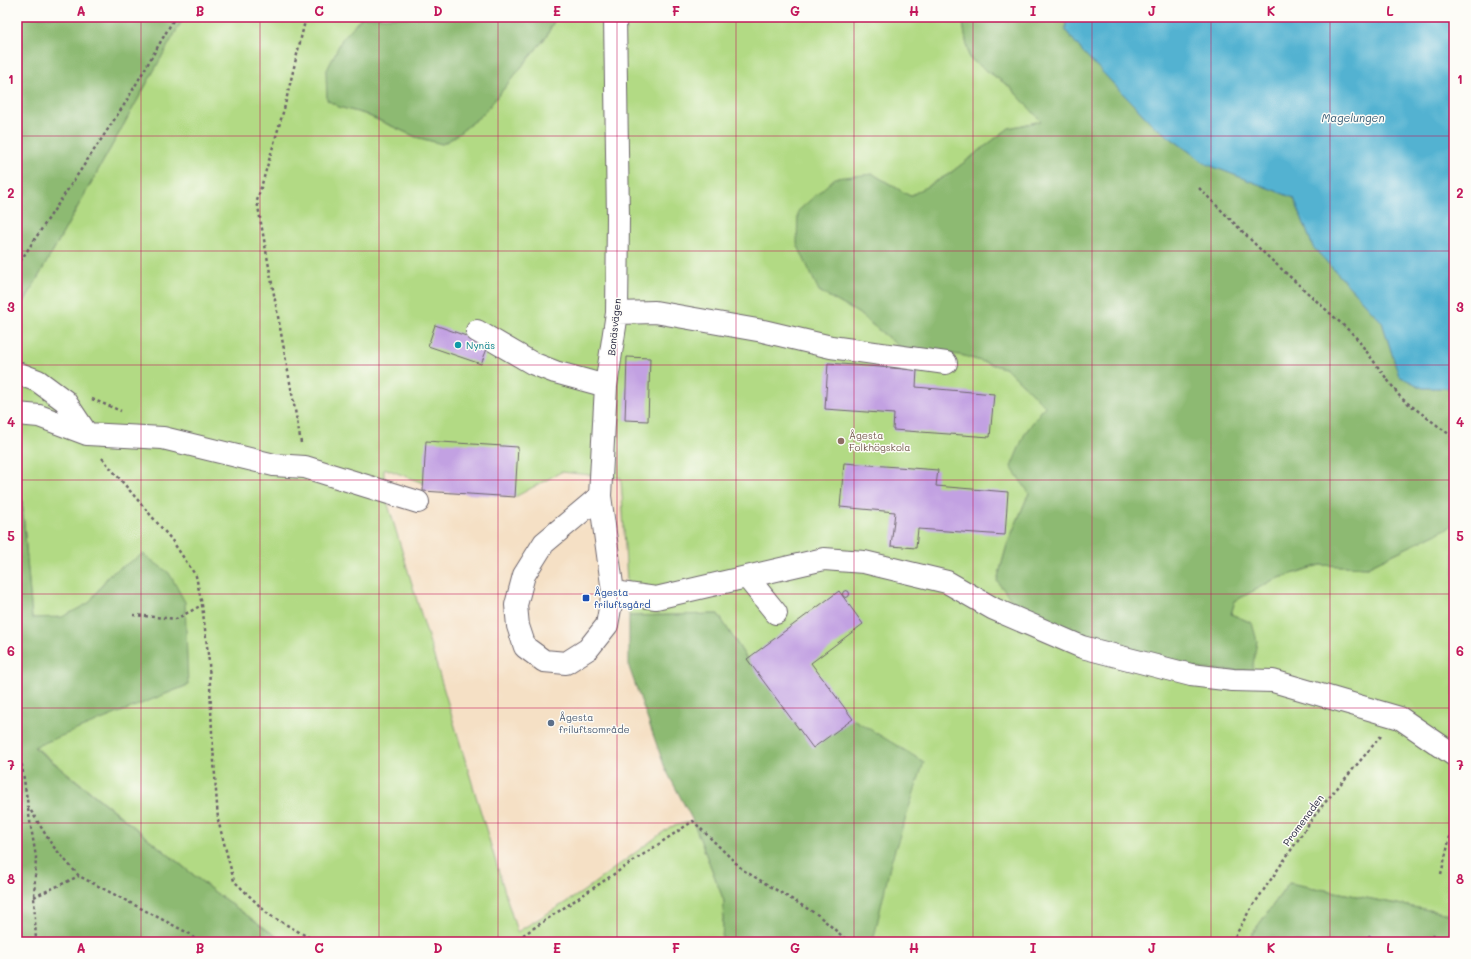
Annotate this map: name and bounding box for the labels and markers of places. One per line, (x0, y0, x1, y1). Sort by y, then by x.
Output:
place label: Nynäs (466, 338, 495, 352)
marker: Nynäs (453, 340, 463, 350)
place label: Ågesta Folkhögskola (849, 428, 911, 454)
marker: Ågesta Folkhögskola (836, 436, 846, 446)
place label: Ågesta friluftsgård (594, 585, 651, 611)
marker: Ågesta friluftsgård (581, 593, 591, 603)
place label: Ågesta friluftsområde (559, 710, 630, 736)
marker: Ågesta friluftsområde (546, 718, 556, 728)

